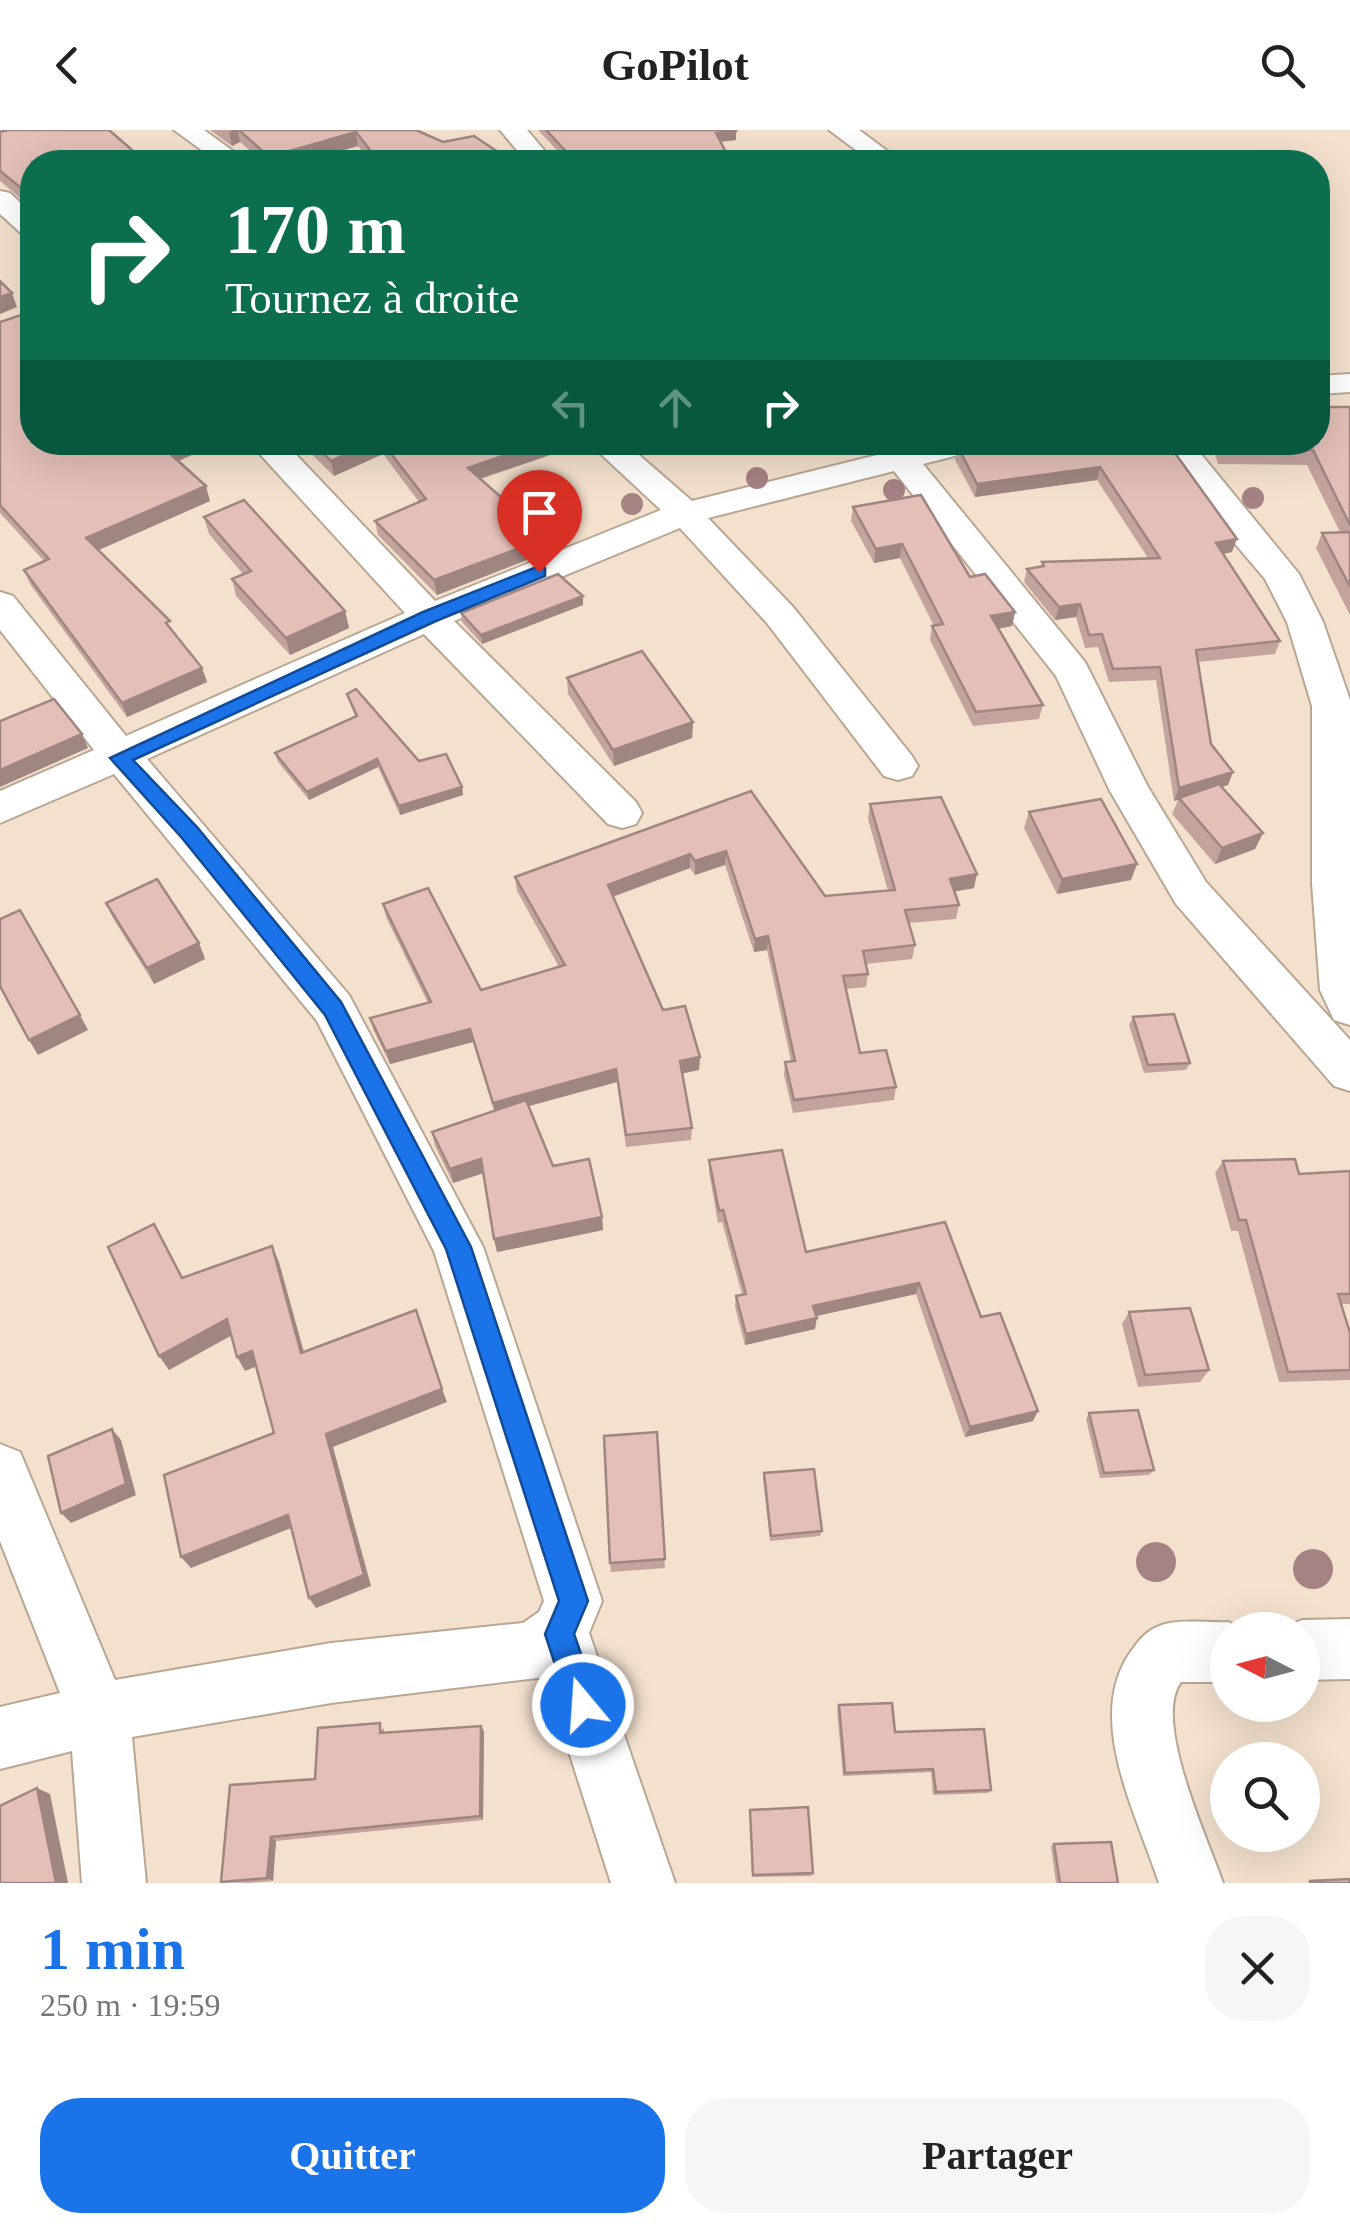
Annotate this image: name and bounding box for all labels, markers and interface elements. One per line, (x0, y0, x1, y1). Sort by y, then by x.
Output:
icon: back (40, 38, 95, 93)
icon: search (1255, 38, 1310, 93)
text: GoPilot (601, 40, 749, 90)
icon: right (60, 190, 190, 320)
text: 170 m (225, 191, 406, 268)
text: Tournez à droite (225, 273, 519, 323)
icon: left (543, 380, 598, 435)
icon: ahead (648, 380, 703, 435)
icon: right (753, 380, 808, 435)
pin (497, 470, 582, 573)
icon: arrive (512, 485, 567, 540)
north arrow (1210, 1612, 1320, 1722)
map controls (1210, 1612, 1320, 1852)
position arrow (531, 1653, 635, 1757)
button: search (1210, 1742, 1320, 1852)
text: 1 min (40, 1916, 185, 1982)
button: close (1205, 1916, 1310, 2021)
text: 250 m · 19:59 (40, 1987, 220, 2023)
button: Quitter (40, 2098, 665, 2213)
button: Partager (685, 2098, 1310, 2213)

